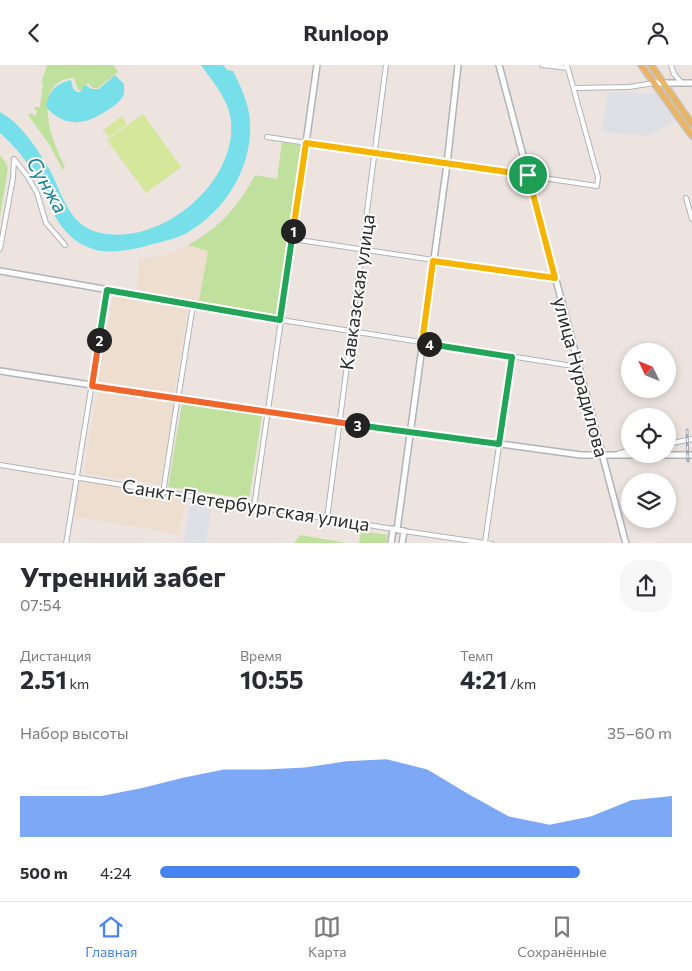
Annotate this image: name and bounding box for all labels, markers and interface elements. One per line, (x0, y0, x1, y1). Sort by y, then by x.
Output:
icon: back (20, 19, 48, 47)
text: Runloop (303, 19, 389, 46)
icon: person (644, 19, 672, 47)
water label: Сунжа (22, 152, 74, 217)
pin (507, 154, 549, 196)
icon: arrive (514, 161, 542, 189)
street label: Кавказская улица (334, 213, 379, 371)
pin: 1 (280, 219, 306, 243)
text: 1 (290, 223, 297, 240)
street label: улица Нурадилова (549, 294, 614, 459)
pin: 2 (86, 327, 112, 353)
pin: 4 (416, 331, 442, 357)
text: 2 (96, 332, 103, 349)
text: 4 (425, 336, 434, 353)
north arrow (621, 343, 676, 397)
map controls (621, 343, 676, 528)
button: locate (621, 408, 676, 463)
pin: 3 (344, 413, 370, 437)
text: 3 (353, 417, 362, 434)
button: layers (621, 473, 676, 528)
street label: Санкт-Петербургская улица (121, 474, 371, 535)
text: Утренний забег (20, 559, 226, 593)
button: share (620, 560, 672, 612)
text: 07:54 (20, 595, 61, 614)
text: Дистанция (20, 647, 91, 664)
text: Время (240, 647, 282, 664)
text: Темп (460, 647, 493, 664)
text: 2.51 (20, 664, 67, 694)
text: 10:55 (240, 664, 304, 694)
text: 4:21 (460, 664, 508, 694)
text: km (67, 675, 89, 692)
text: /km (508, 675, 536, 692)
text: Набор высоты (20, 723, 129, 742)
text: 35–60 m (607, 723, 672, 742)
text: 500 m (20, 863, 68, 882)
text: 4:24 (100, 863, 132, 882)
tab: Главная (85, 913, 137, 960)
tab: Карта (308, 913, 347, 960)
tab: Сохранённые (517, 913, 607, 960)

